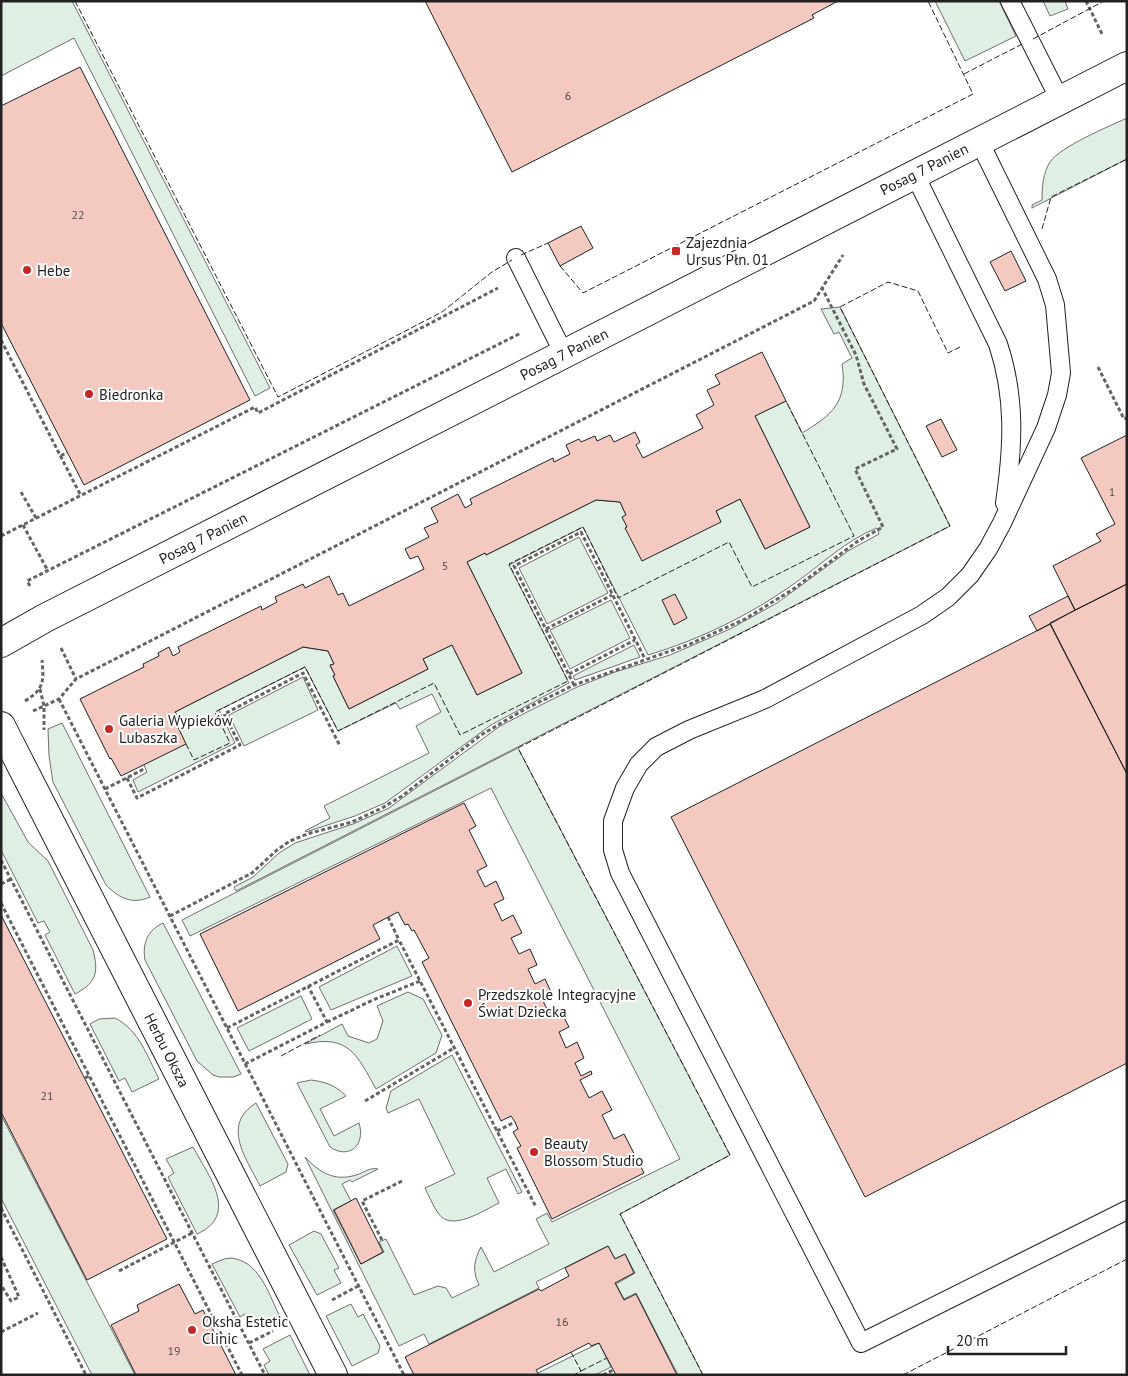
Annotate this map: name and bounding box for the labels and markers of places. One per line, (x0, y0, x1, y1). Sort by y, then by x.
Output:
place label: Zajezdnia Ursus Płn. 01 (686, 233, 769, 269)
marker: Zajezdnia Ursus Płn. 01 (670, 245, 682, 257)
place label: Hebe (37, 261, 70, 280)
marker: Hebe (21, 264, 33, 276)
place label: Biedronka (99, 385, 163, 404)
marker: Biedronka (83, 388, 95, 400)
place label: Galeria Wypieków Lubaszka (119, 711, 233, 747)
marker: Galeria Wypieków Lubaszka (103, 723, 115, 735)
place label: Przedszkole Integracyjne Świat Dziecka (478, 985, 636, 1021)
marker: Przedszkole Integracyjne Świat Dziecka (462, 997, 474, 1009)
place label: Beauty Blossom Studio (544, 1134, 643, 1170)
marker: Beauty Blossom Studio (528, 1146, 540, 1158)
place label: Oksha Estetic Clinic (202, 1312, 288, 1348)
marker: Oksha Estetic Clinic (186, 1324, 198, 1336)

